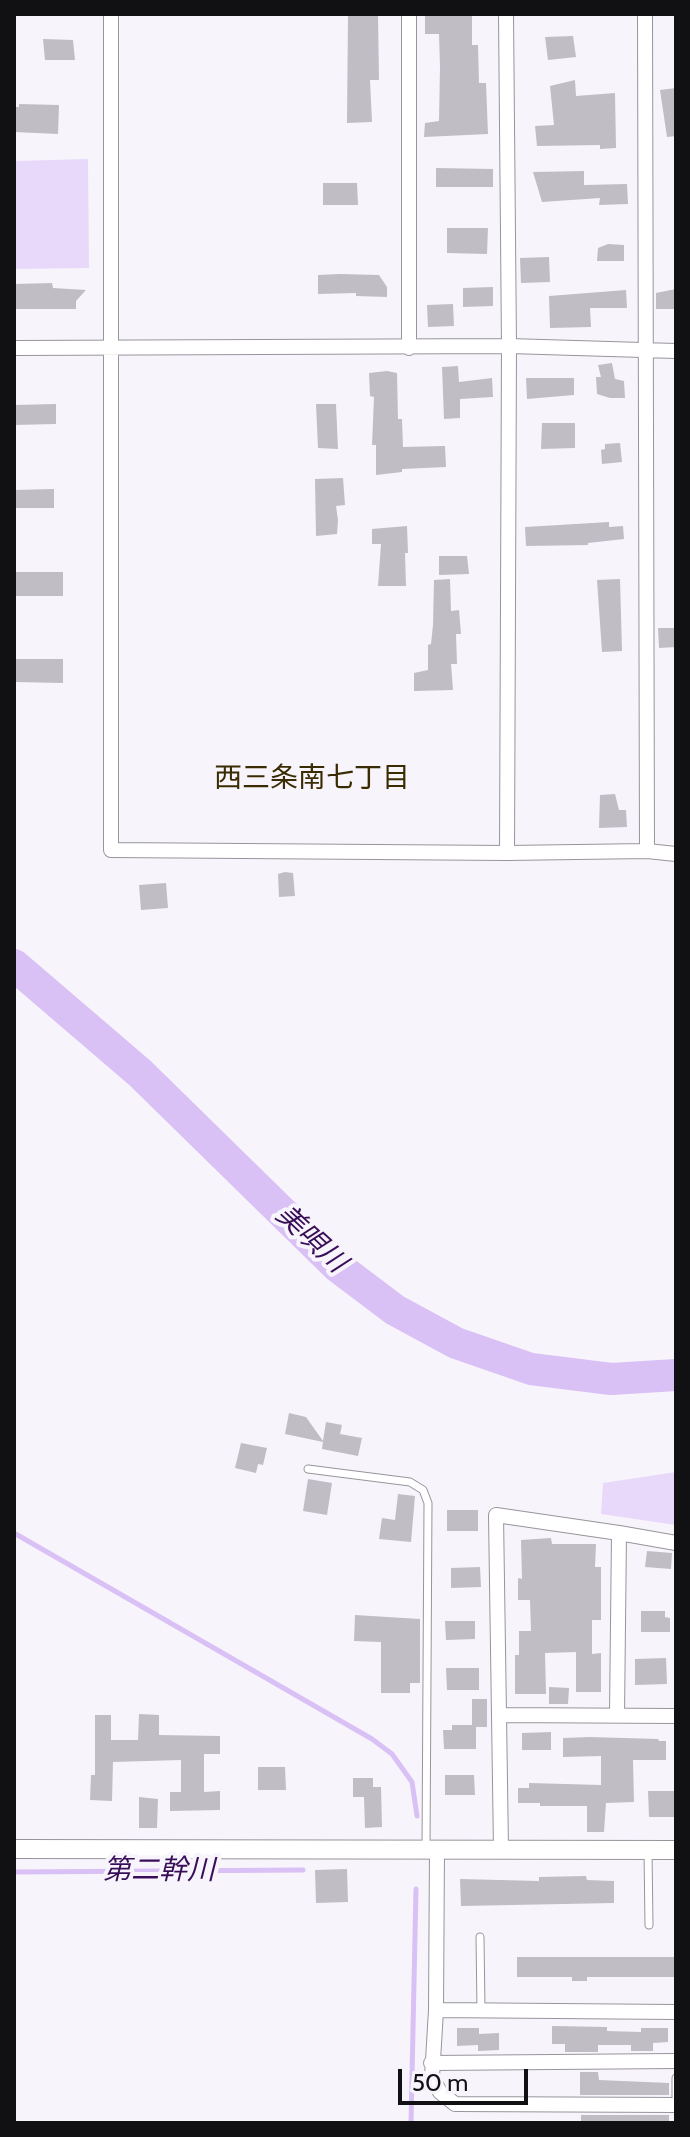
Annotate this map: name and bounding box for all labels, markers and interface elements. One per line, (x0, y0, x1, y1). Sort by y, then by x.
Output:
district label: 西三条南七丁目 (214, 762, 410, 796)
water label: 美唄川 (269, 1198, 353, 1280)
water label: 第二幹川 (103, 1854, 215, 1888)
scale bar (402, 2053, 532, 2103)
text: 50 m (412, 2068, 468, 2097)

